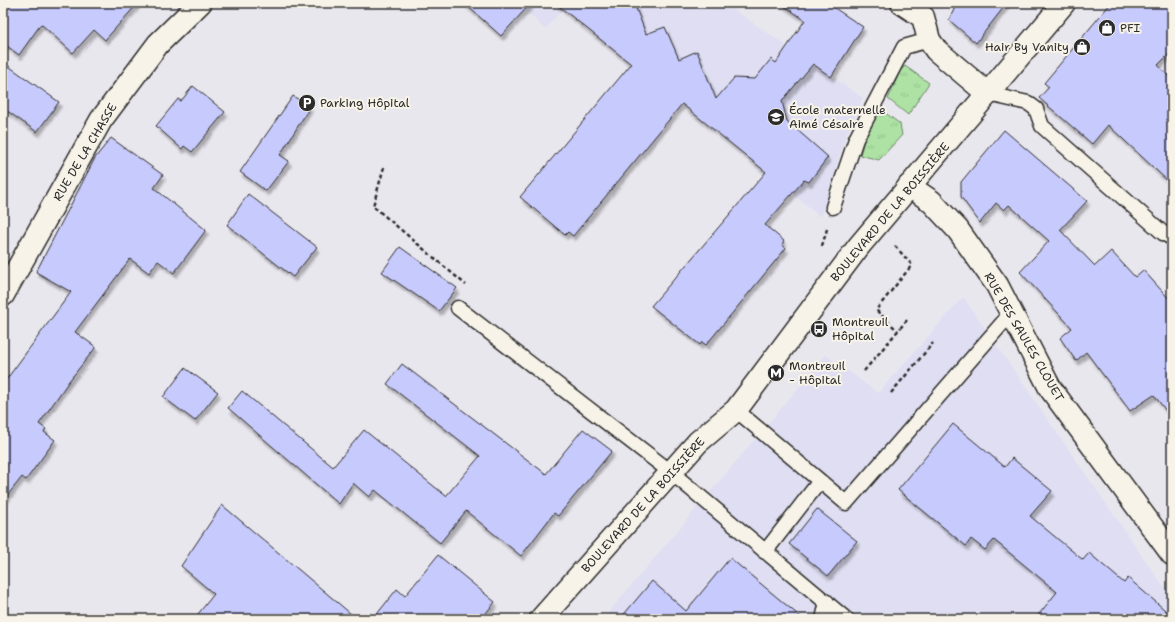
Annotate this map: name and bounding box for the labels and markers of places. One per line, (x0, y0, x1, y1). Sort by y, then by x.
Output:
shop icon: PFI (1097, 18, 1117, 38)
place label: PFI (1120, 20, 1141, 36)
shop icon: Hair By Vanity (1072, 37, 1092, 57)
place label: Hair By Vanity (985, 39, 1069, 55)
parking icon: Parking Hôpital (297, 93, 317, 113)
place label: Parking Hôpital (320, 95, 410, 111)
place label: École maternelle Aimé Césaire (789, 102, 886, 132)
school or university icon: École maternelle Aimé Césaire (766, 107, 786, 127)
place label: Montreuil Hôpital (832, 314, 889, 344)
bus stop icon: Montreuil Hôpital (809, 319, 829, 339)
place label: Montreuil - Hôpital (789, 358, 846, 388)
metro station icon: Montreuil - Hôpital (766, 363, 786, 383)

